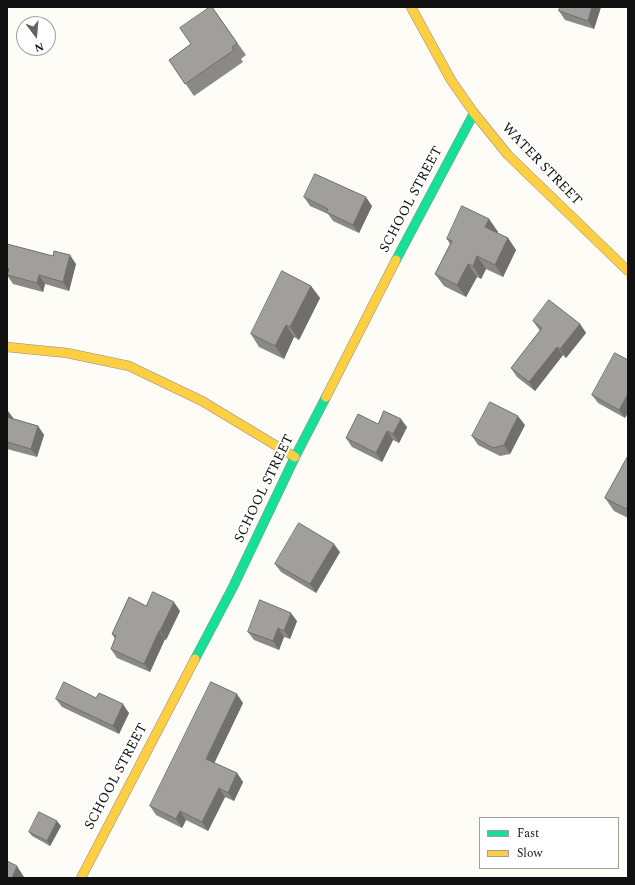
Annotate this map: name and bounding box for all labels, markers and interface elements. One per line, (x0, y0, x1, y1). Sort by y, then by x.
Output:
north arrow (16, 16, 56, 56)
text: N (33, 38, 46, 56)
street label: WATER STREET (497, 120, 585, 210)
street label: SCHOOL STREET (377, 144, 447, 256)
street label: SCHOOL STREET (232, 432, 298, 546)
street label: SCHOOL STREET (82, 721, 152, 833)
legend (479, 817, 619, 869)
text: Fast (517, 824, 539, 843)
text: Slow (517, 844, 542, 863)

